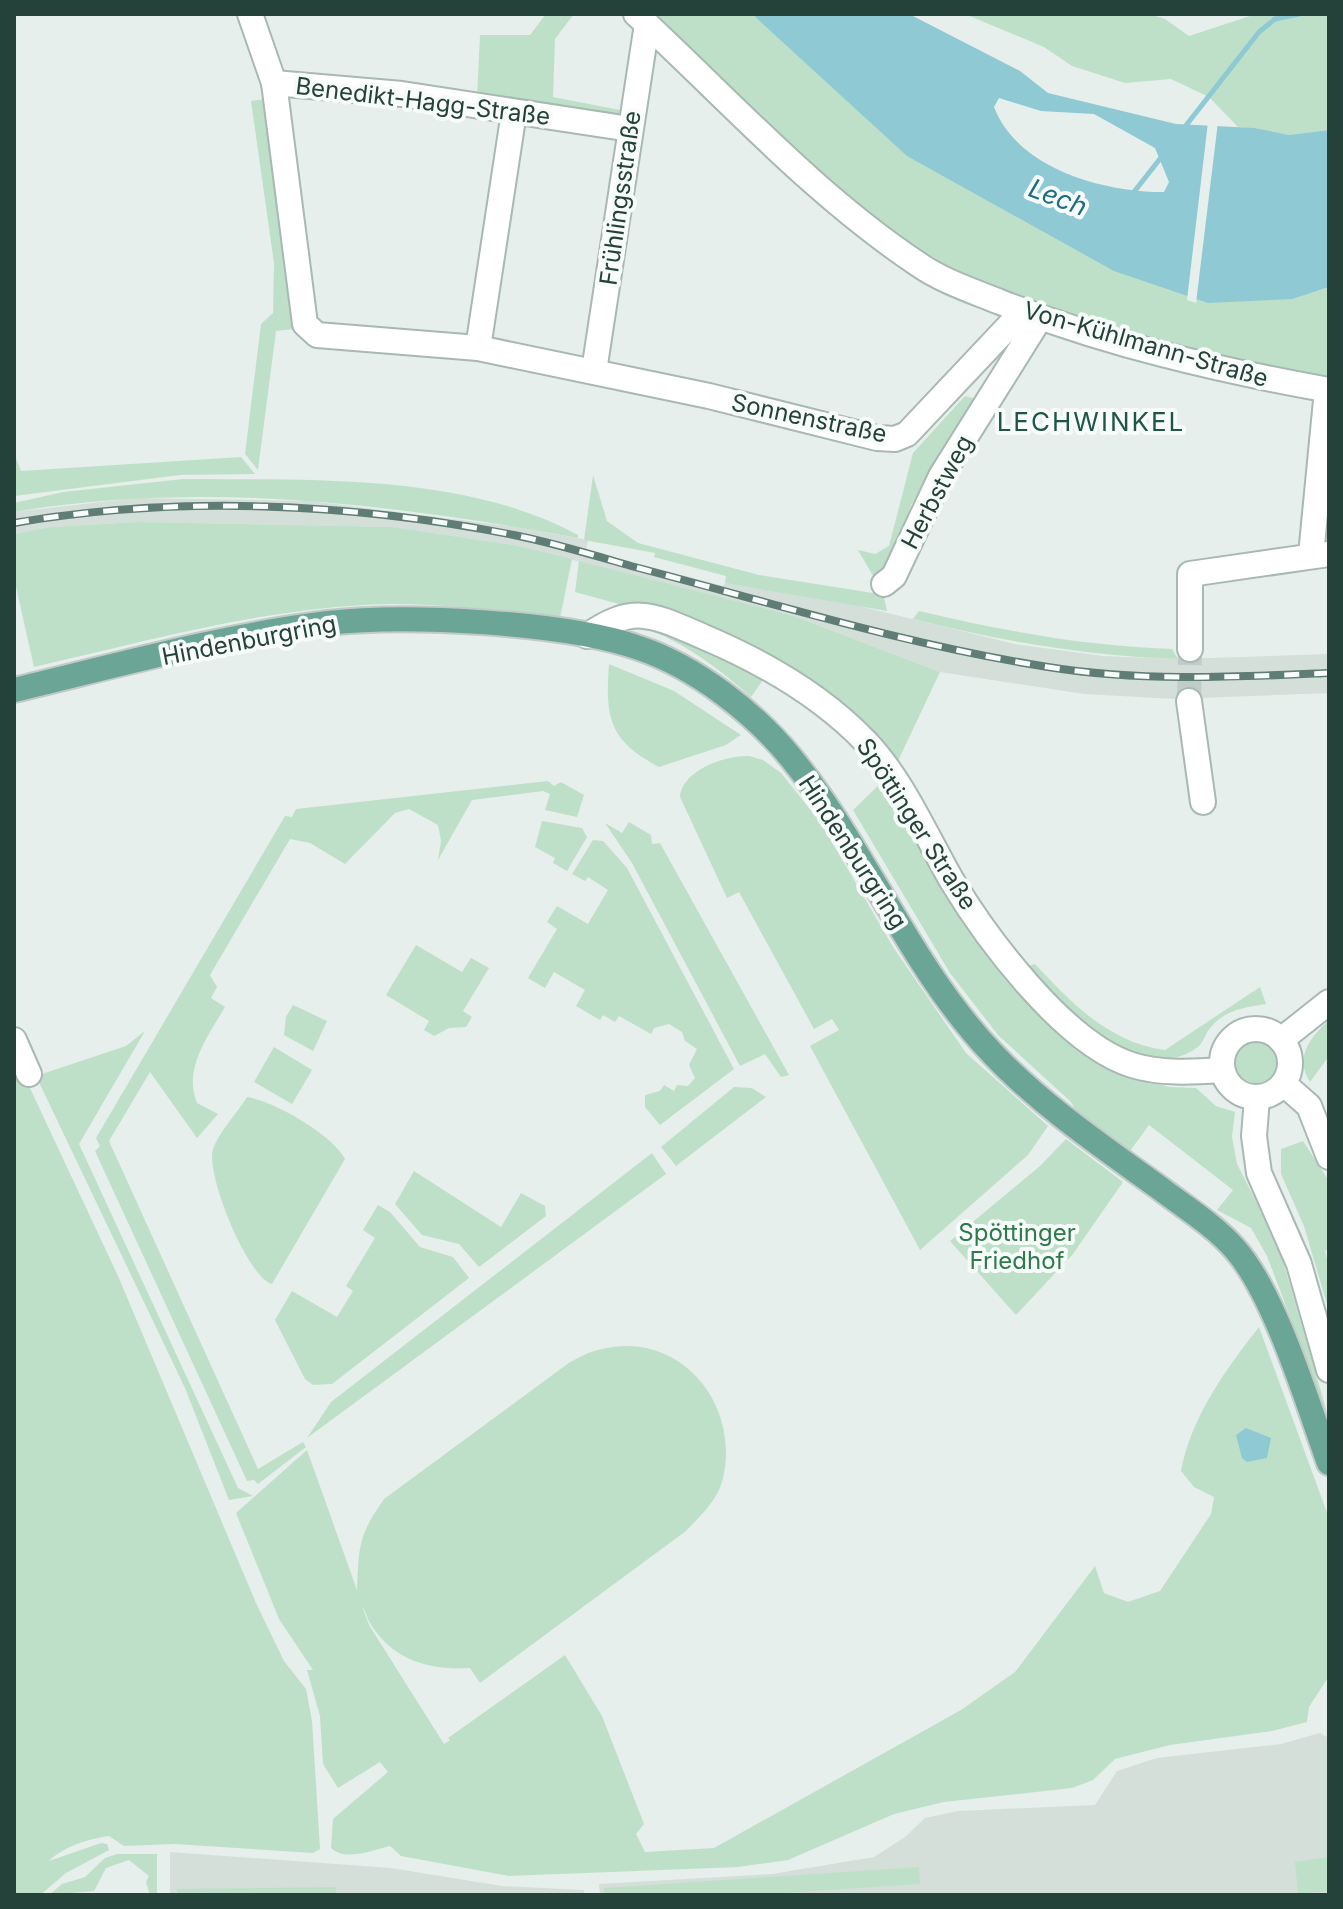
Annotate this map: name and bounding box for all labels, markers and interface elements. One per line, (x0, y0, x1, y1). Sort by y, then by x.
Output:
street label: Benedikt-Hagg-Straße (294, 71, 552, 131)
street label: Frühlingsstraße (593, 109, 647, 287)
water label: Lech (1024, 172, 1092, 222)
street label: Von-Kühlmann-Straße (1020, 295, 1272, 393)
street label: Sonnenstraße (729, 387, 889, 449)
district label: LECHWINKEL (997, 406, 1185, 437)
street label: Herbstweg (895, 430, 979, 554)
street label: Hindenburgring (159, 609, 339, 671)
street label: Spöttinger Straße (851, 733, 983, 915)
street label: Hindenburgring (793, 770, 913, 934)
park label: Spöttinger Friedhof (958, 1218, 1076, 1275)

